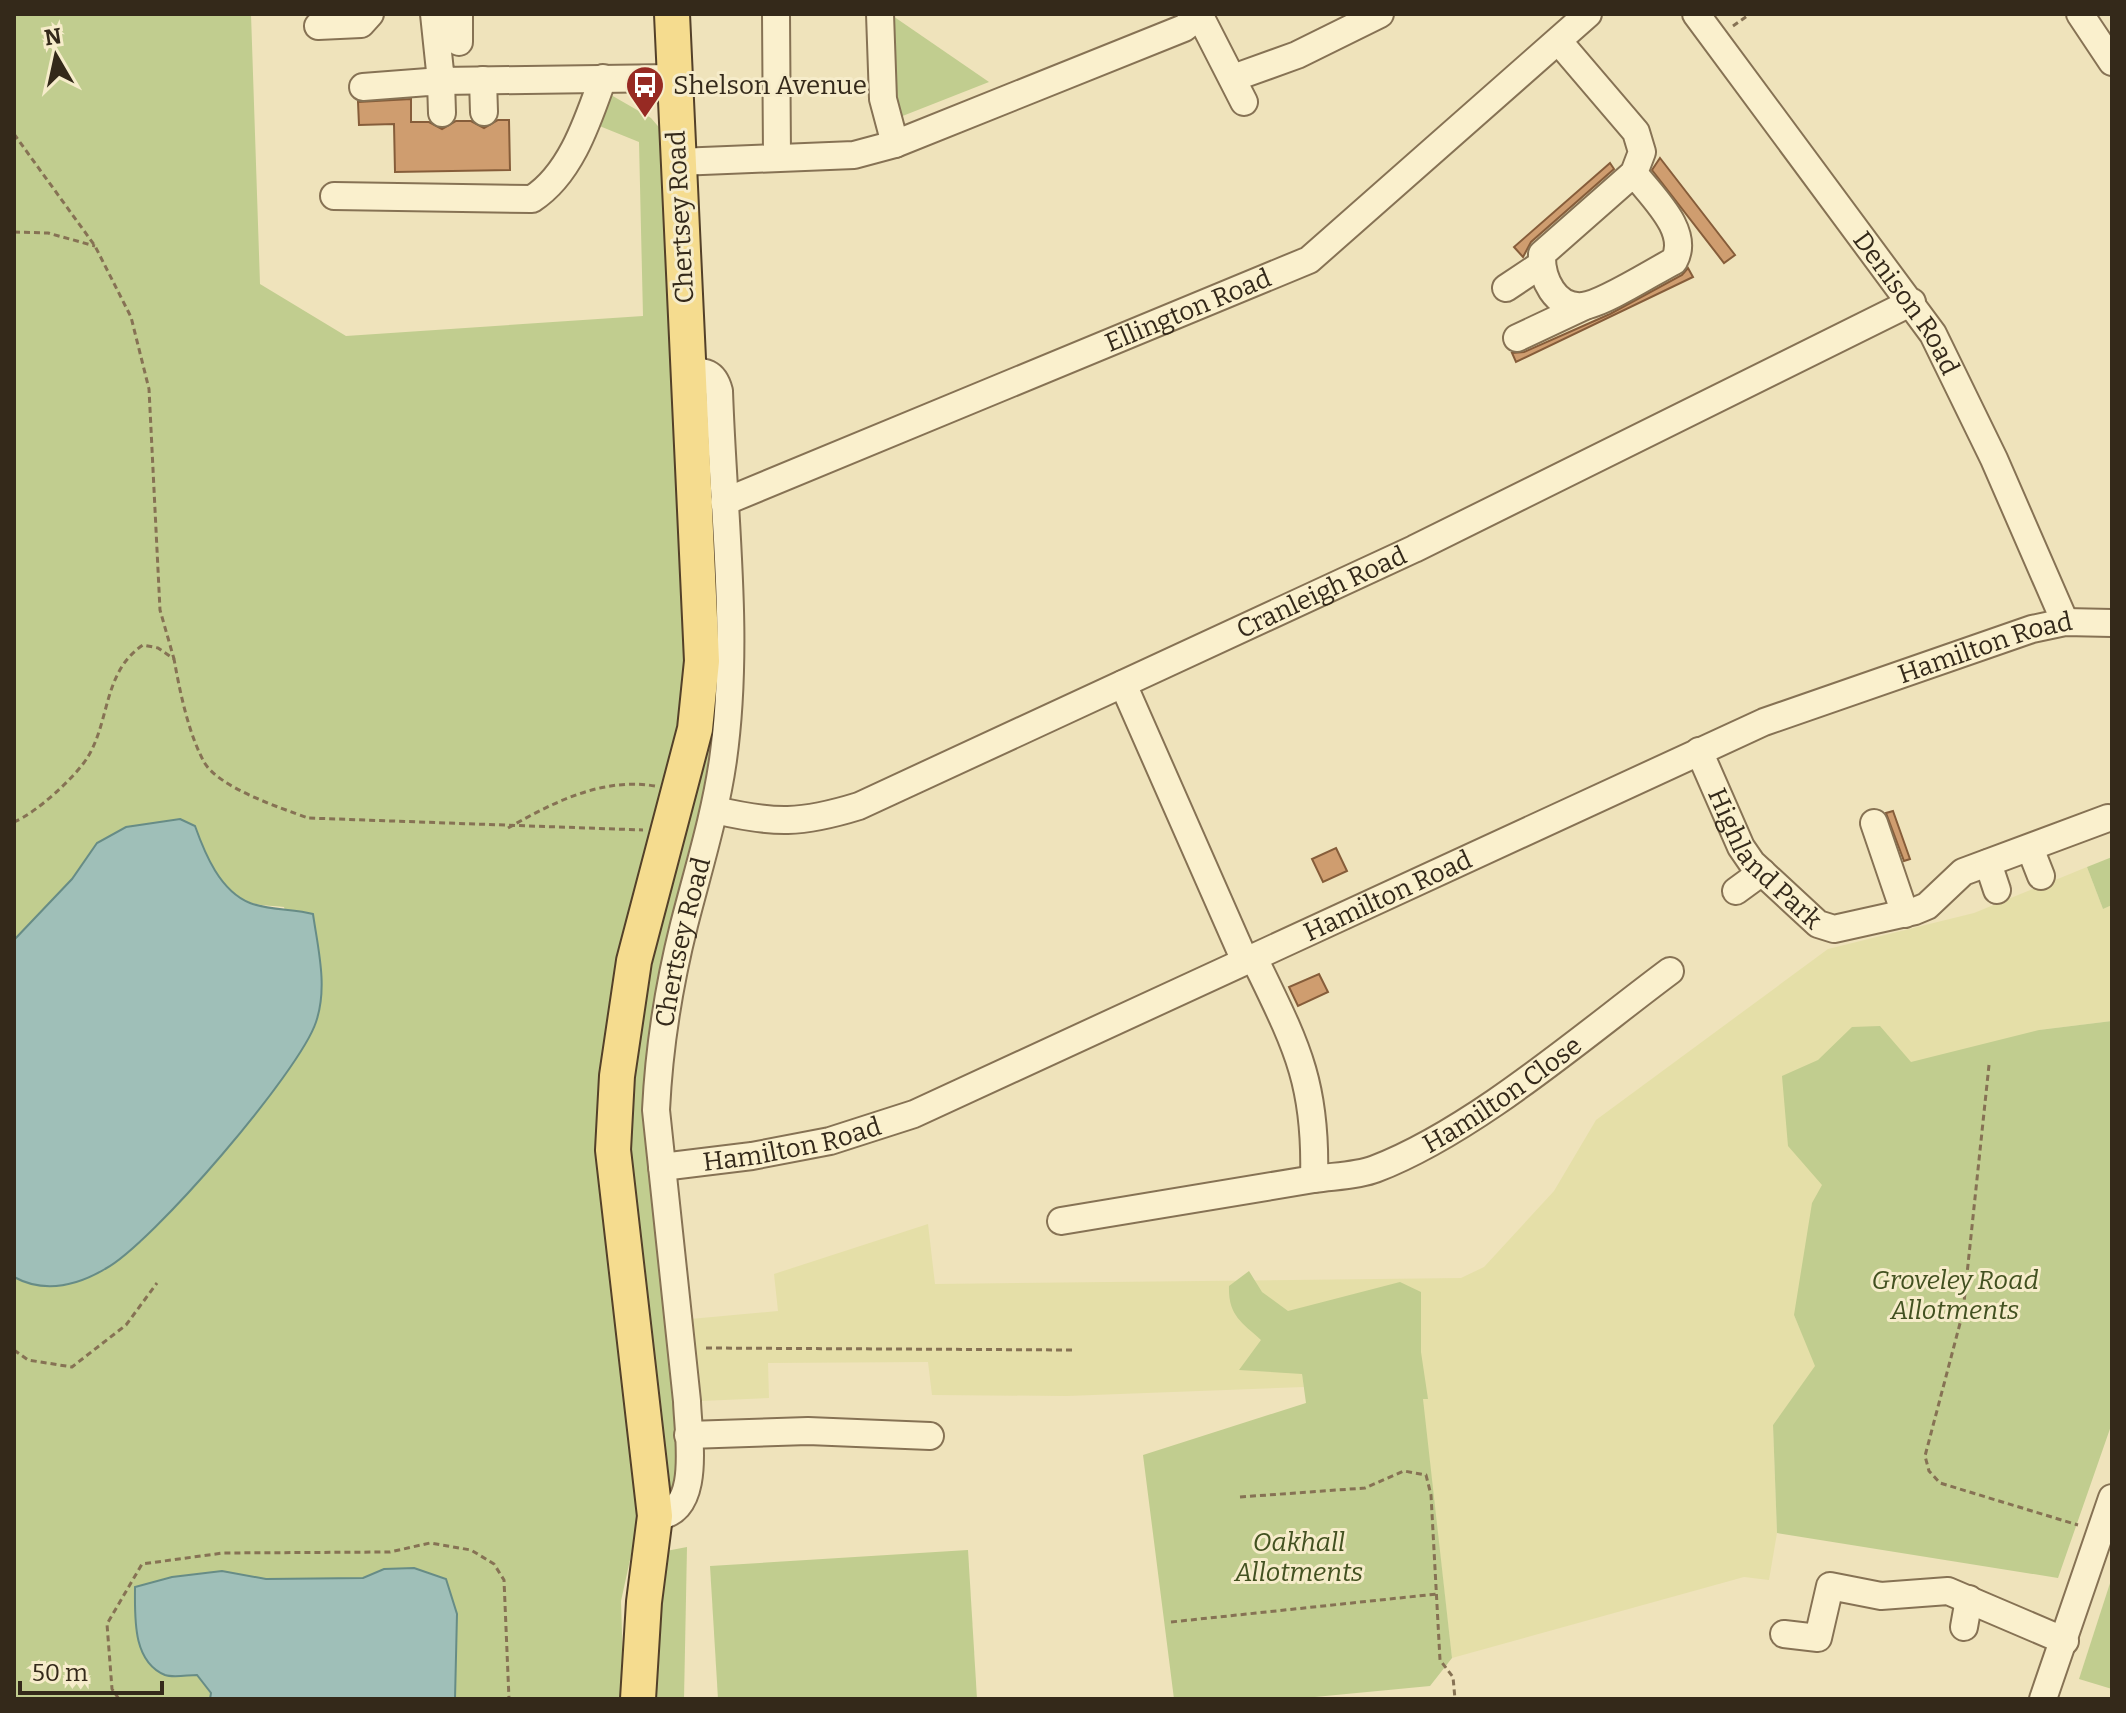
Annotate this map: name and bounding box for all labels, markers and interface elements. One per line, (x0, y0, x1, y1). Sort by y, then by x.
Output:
north arrow (16, 16, 96, 96)
text: N (42, 22, 63, 51)
bus stop icon: Shelson Avenue (624, 64, 666, 119)
place label: Shelson Avenue (673, 70, 867, 101)
street label: Chertsey Road (660, 130, 701, 304)
street label: Denison Road (1846, 226, 1966, 380)
street label: Ellington Road (1101, 262, 1276, 359)
street label: Cranleigh Road (1232, 540, 1411, 645)
street label: Hamilton Road (1894, 606, 2075, 690)
street label: Highland Park (1701, 783, 1828, 936)
street label: Hamilton Road (1299, 844, 1477, 948)
street label: Chertsey Road (649, 854, 717, 1029)
street label: Hamilton Close (1418, 1030, 1588, 1160)
street label: Hamilton Road (701, 1111, 885, 1178)
park label: Groveley Road Allotments (1871, 1265, 2039, 1326)
park label: Oakhall Allotments (1234, 1527, 1363, 1588)
scale bar (20, 1645, 162, 1695)
text: 50 m (32, 1659, 88, 1687)

